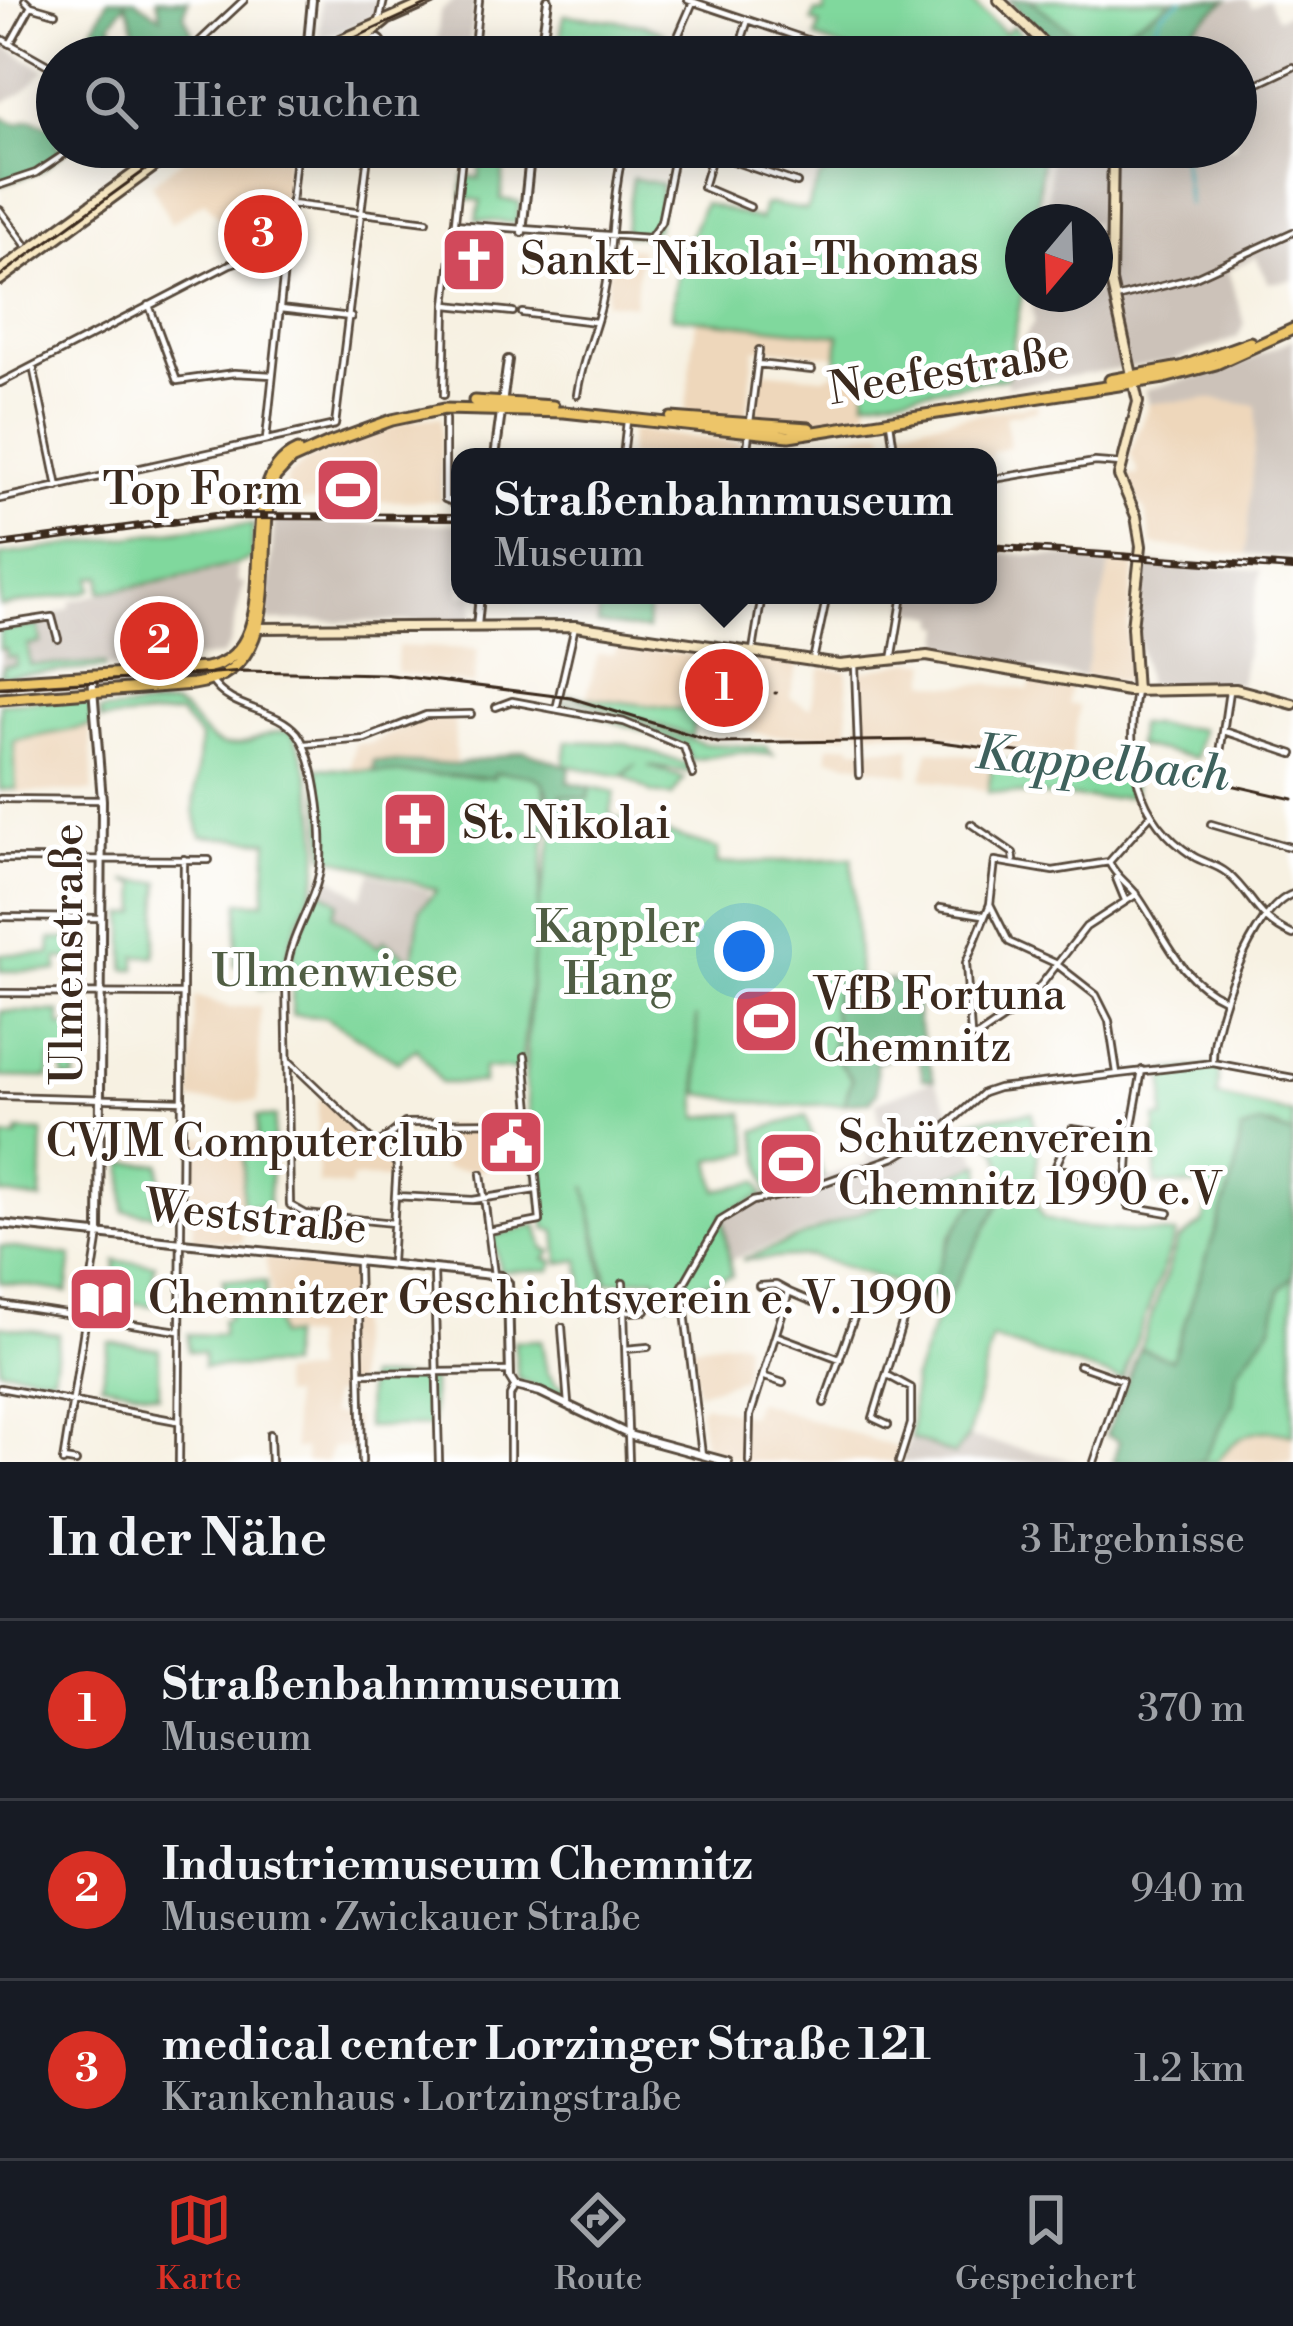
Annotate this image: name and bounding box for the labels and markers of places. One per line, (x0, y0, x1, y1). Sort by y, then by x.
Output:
pin: 3 (224, 189, 302, 279)
church icon: Sankt-Nikolai-Thomas (439, 225, 509, 295)
place label: Sankt-Nikolai-Thomas (520, 232, 979, 289)
sports icon: Top Form (313, 455, 383, 525)
place label: Top Form (102, 462, 302, 519)
pin: 2 (120, 596, 198, 686)
pin: 1 (685, 643, 763, 733)
church icon: St. Nikolai (380, 789, 450, 859)
place label: St. Nikolai (462, 796, 671, 853)
place label: VfB Fortuna Chemnitz (812, 967, 1066, 1076)
sports icon: VfB Fortuna Chemnitz (731, 986, 801, 1056)
public building icon: CVJM Computerclub (476, 1107, 546, 1177)
place label: Schützenverein Chemnitz 1990 e.V (838, 1110, 1223, 1219)
place label: CVJM Computerclub (46, 1114, 464, 1171)
sports icon: Schützenverein Chemnitz 1990 e.V (756, 1129, 826, 1199)
library icon: Chemnitzer Geschichtsverein e. V. 1990 (66, 1264, 136, 1334)
place label: Chemnitzer Geschichtsverein e. V. 1990 (148, 1271, 952, 1328)

